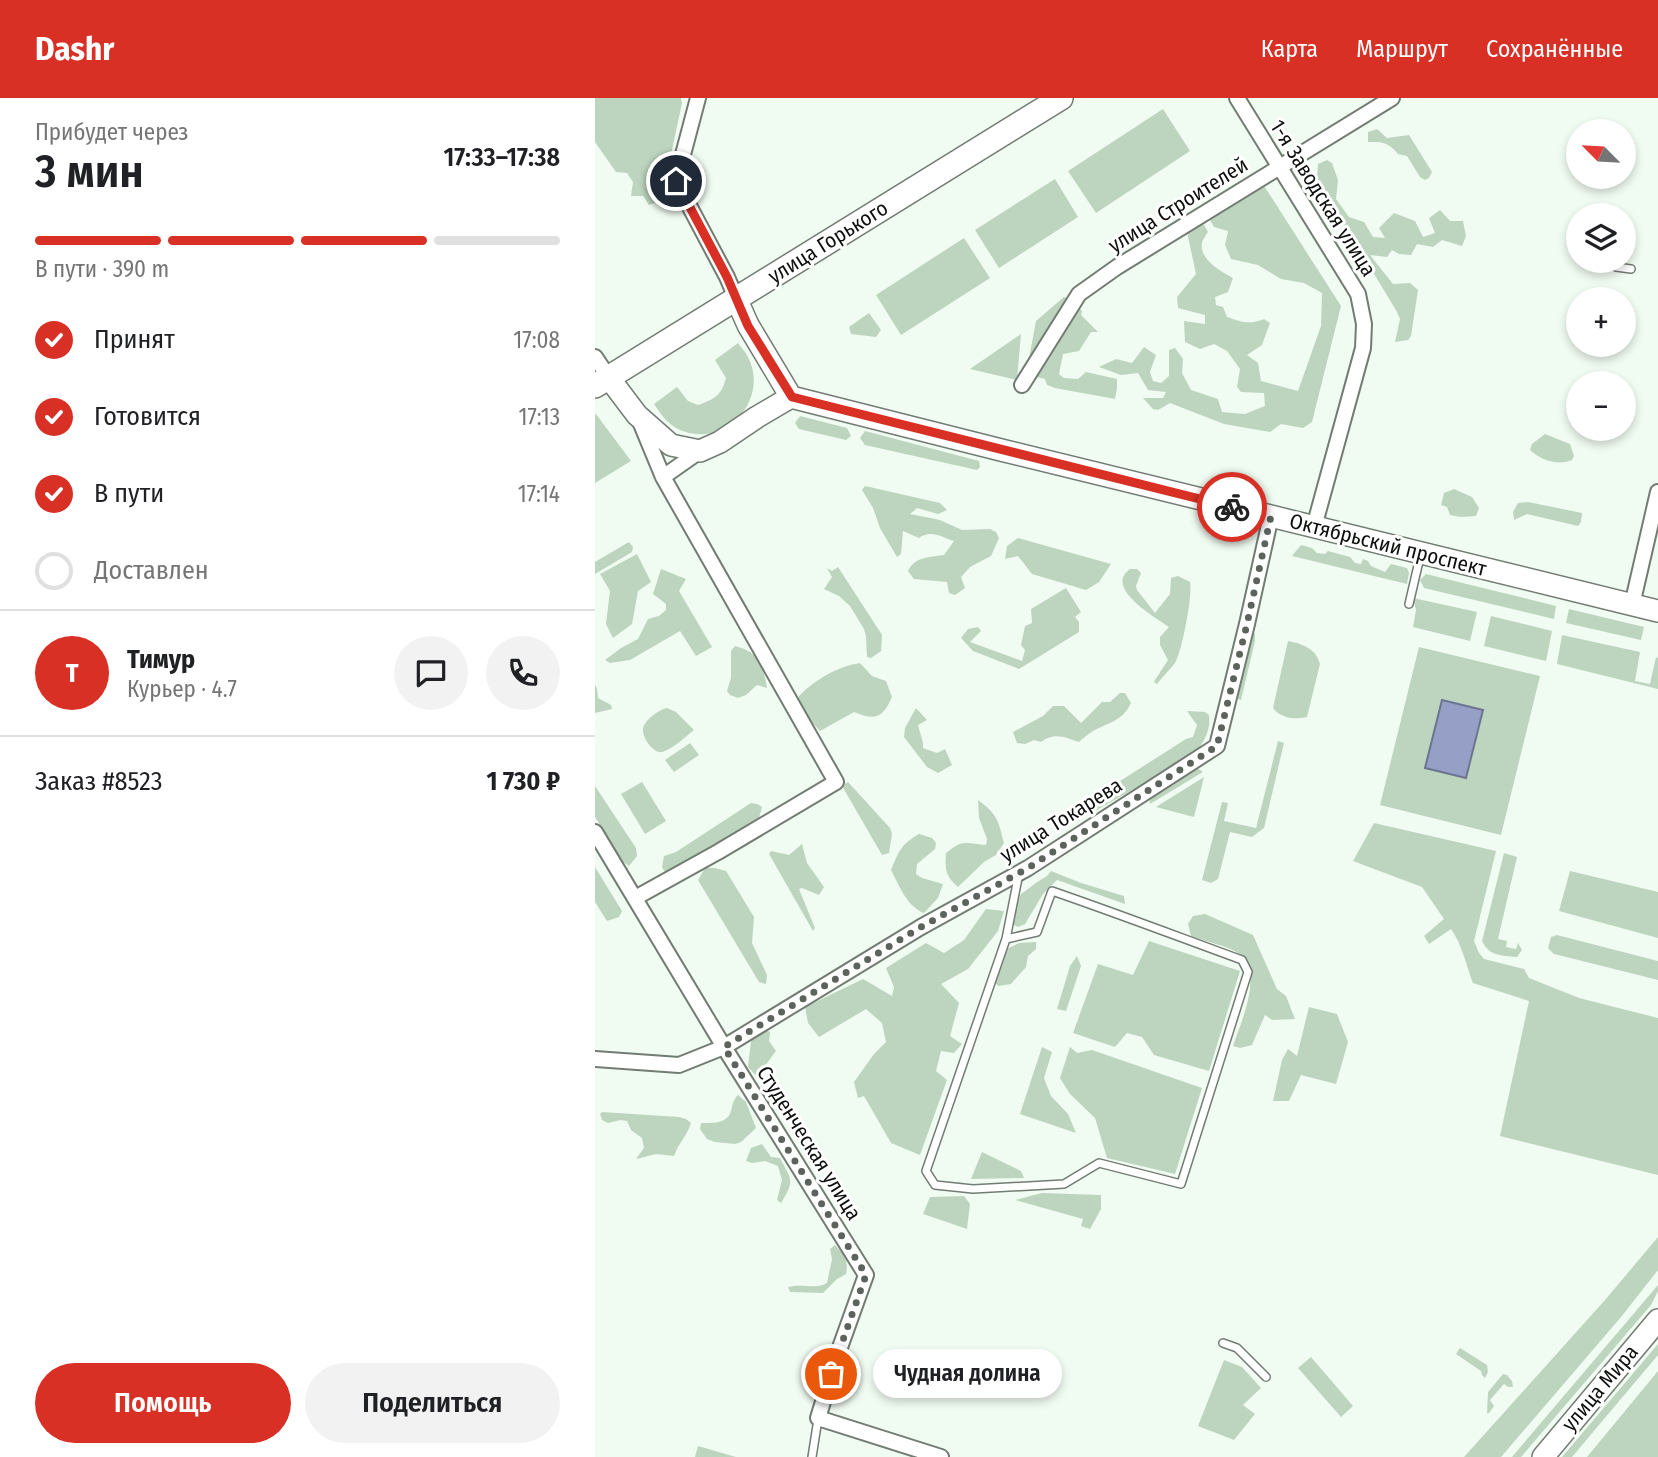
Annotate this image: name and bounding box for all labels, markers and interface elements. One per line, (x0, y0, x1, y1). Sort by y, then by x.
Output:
text: Dashr (35, 29, 114, 69)
text: Карта (1261, 35, 1318, 63)
text: Маршрут (1356, 35, 1448, 63)
text: Сохранённые (1486, 35, 1623, 63)
street label: 1-я Заводская улица (1264, 115, 1382, 281)
text: Прибудет через (35, 118, 188, 146)
north arrow (1566, 119, 1636, 189)
map controls (1566, 119, 1636, 441)
text: 17:33–17:38 (443, 142, 560, 173)
text: 3 мин (35, 144, 144, 199)
pin (646, 151, 706, 211)
street label: улица Строителей (1103, 152, 1253, 258)
icon: home (657, 162, 695, 200)
street label: улица Горького (763, 195, 893, 289)
button: layers (1566, 203, 1636, 273)
text: В пути · 390 m (35, 255, 169, 283)
button: + (1566, 287, 1636, 357)
icon: check (35, 321, 73, 359)
text: Принят (94, 324, 175, 355)
text: 17:08 (513, 326, 560, 354)
button: − (1566, 371, 1636, 441)
icon: check (35, 398, 73, 436)
text: Готовится (94, 401, 201, 432)
text: 17:13 (518, 403, 560, 431)
courier (1197, 472, 1267, 542)
icon: check (35, 475, 73, 513)
text: В пути (94, 478, 164, 509)
text: 17:14 (518, 480, 560, 508)
icon: bike (1213, 488, 1251, 526)
street label: Октябрьский проспект (1287, 508, 1490, 582)
text: Доставлен (94, 555, 209, 586)
button: chat (394, 636, 468, 710)
button: phone (486, 636, 560, 710)
text: Тимур (127, 644, 195, 675)
text: Т (66, 658, 78, 689)
text: Курьер · 4.7 (127, 675, 237, 703)
text: Заказ #8523 (35, 766, 162, 797)
text: 1 730 ₽ (487, 766, 560, 797)
street label: улица Токарева (995, 772, 1127, 868)
street label: Студенческая улица (751, 1061, 867, 1225)
street label: улица Мира (1556, 1339, 1644, 1437)
pin (801, 1344, 861, 1404)
callout: Чудная долина (873, 1350, 1062, 1398)
icon: bag (812, 1355, 850, 1393)
text: Чудная долина (894, 1359, 1041, 1387)
button: Помощь (35, 1363, 291, 1443)
button: Поделиться (305, 1363, 560, 1443)

